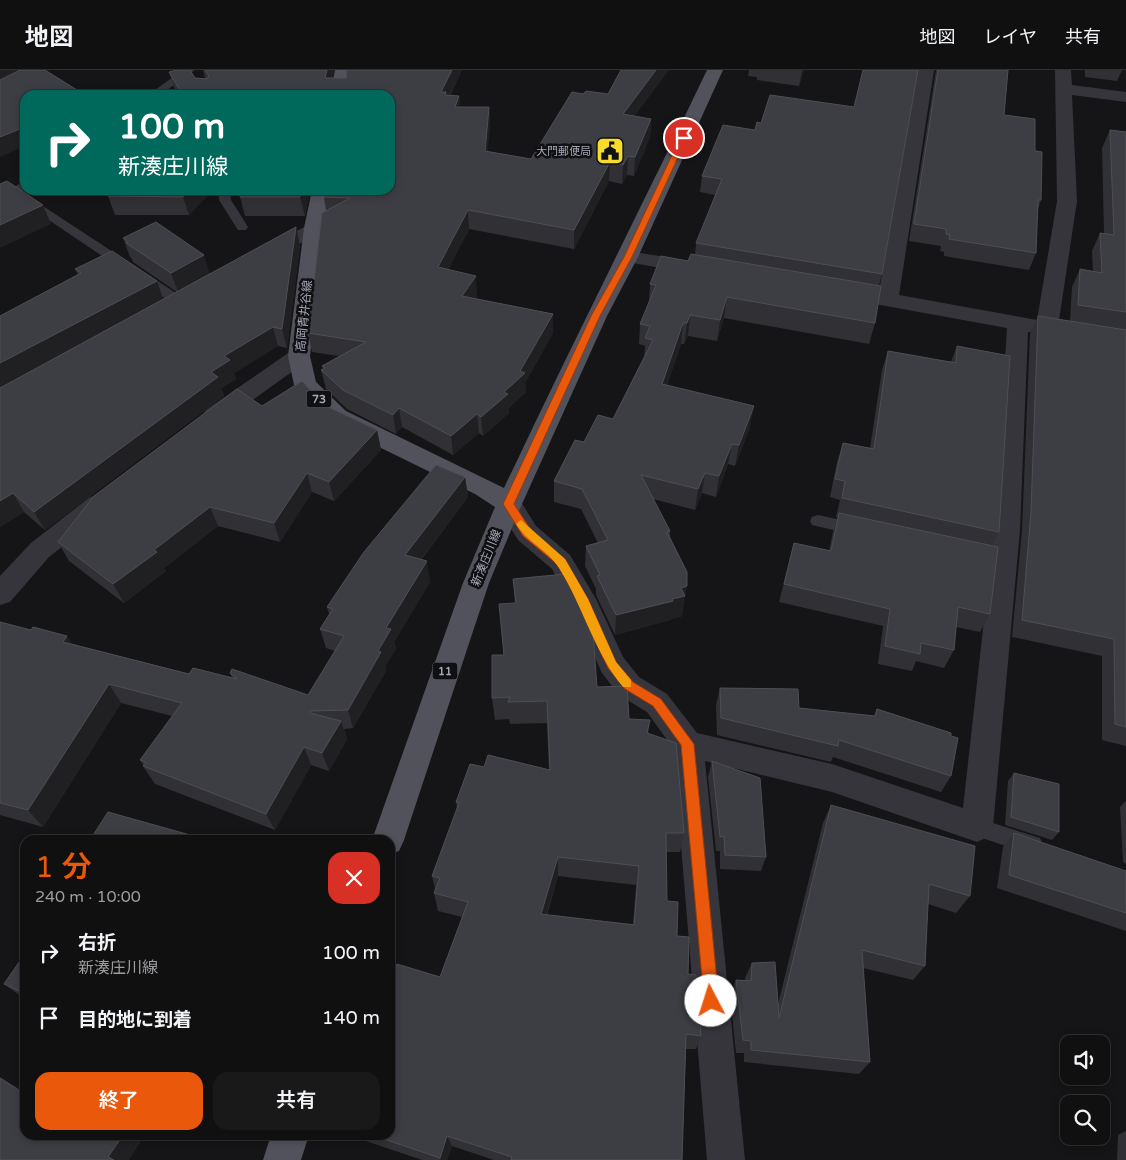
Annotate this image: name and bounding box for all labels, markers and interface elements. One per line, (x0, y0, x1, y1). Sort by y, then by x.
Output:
text: 地図 (25, 23, 73, 52)
text: 地図 (920, 26, 956, 48)
text: レイヤ (984, 26, 1037, 48)
text: 共有 (1065, 26, 1101, 48)
text: 100 m (118, 106, 225, 148)
icon: right (35, 110, 100, 175)
pin (663, 117, 705, 159)
icon: arrive (670, 124, 698, 152)
public building icon: 大門郵便局 (595, 136, 625, 166)
place label: 大門郵便局 (536, 145, 591, 158)
text: 新湊庄川線 (118, 154, 228, 180)
street label: 高岡青井谷線 (293, 279, 315, 353)
road number: 73 (306, 390, 332, 408)
street label: 新湊庄川線 (468, 528, 504, 588)
road number: 11 (432, 662, 458, 680)
text: 1 分 (35, 849, 92, 886)
button: close (328, 852, 380, 904)
text: 240 m · 10:00 (35, 887, 141, 907)
text: 右折 (78, 932, 116, 954)
icon: right (35, 939, 63, 967)
text: 100 m (322, 942, 380, 964)
text: 新湊庄川線 (78, 958, 158, 978)
position arrow (684, 974, 736, 1026)
icon: arrive (35, 1004, 63, 1032)
text: 140 m (322, 1007, 380, 1029)
text: 目的地に到着 (78, 1009, 192, 1031)
map controls (1060, 1035, 1110, 1145)
button: sound (1060, 1035, 1110, 1085)
button: 終了 (35, 1072, 203, 1130)
button: 共有 (213, 1072, 380, 1130)
button: search (1060, 1095, 1110, 1145)

